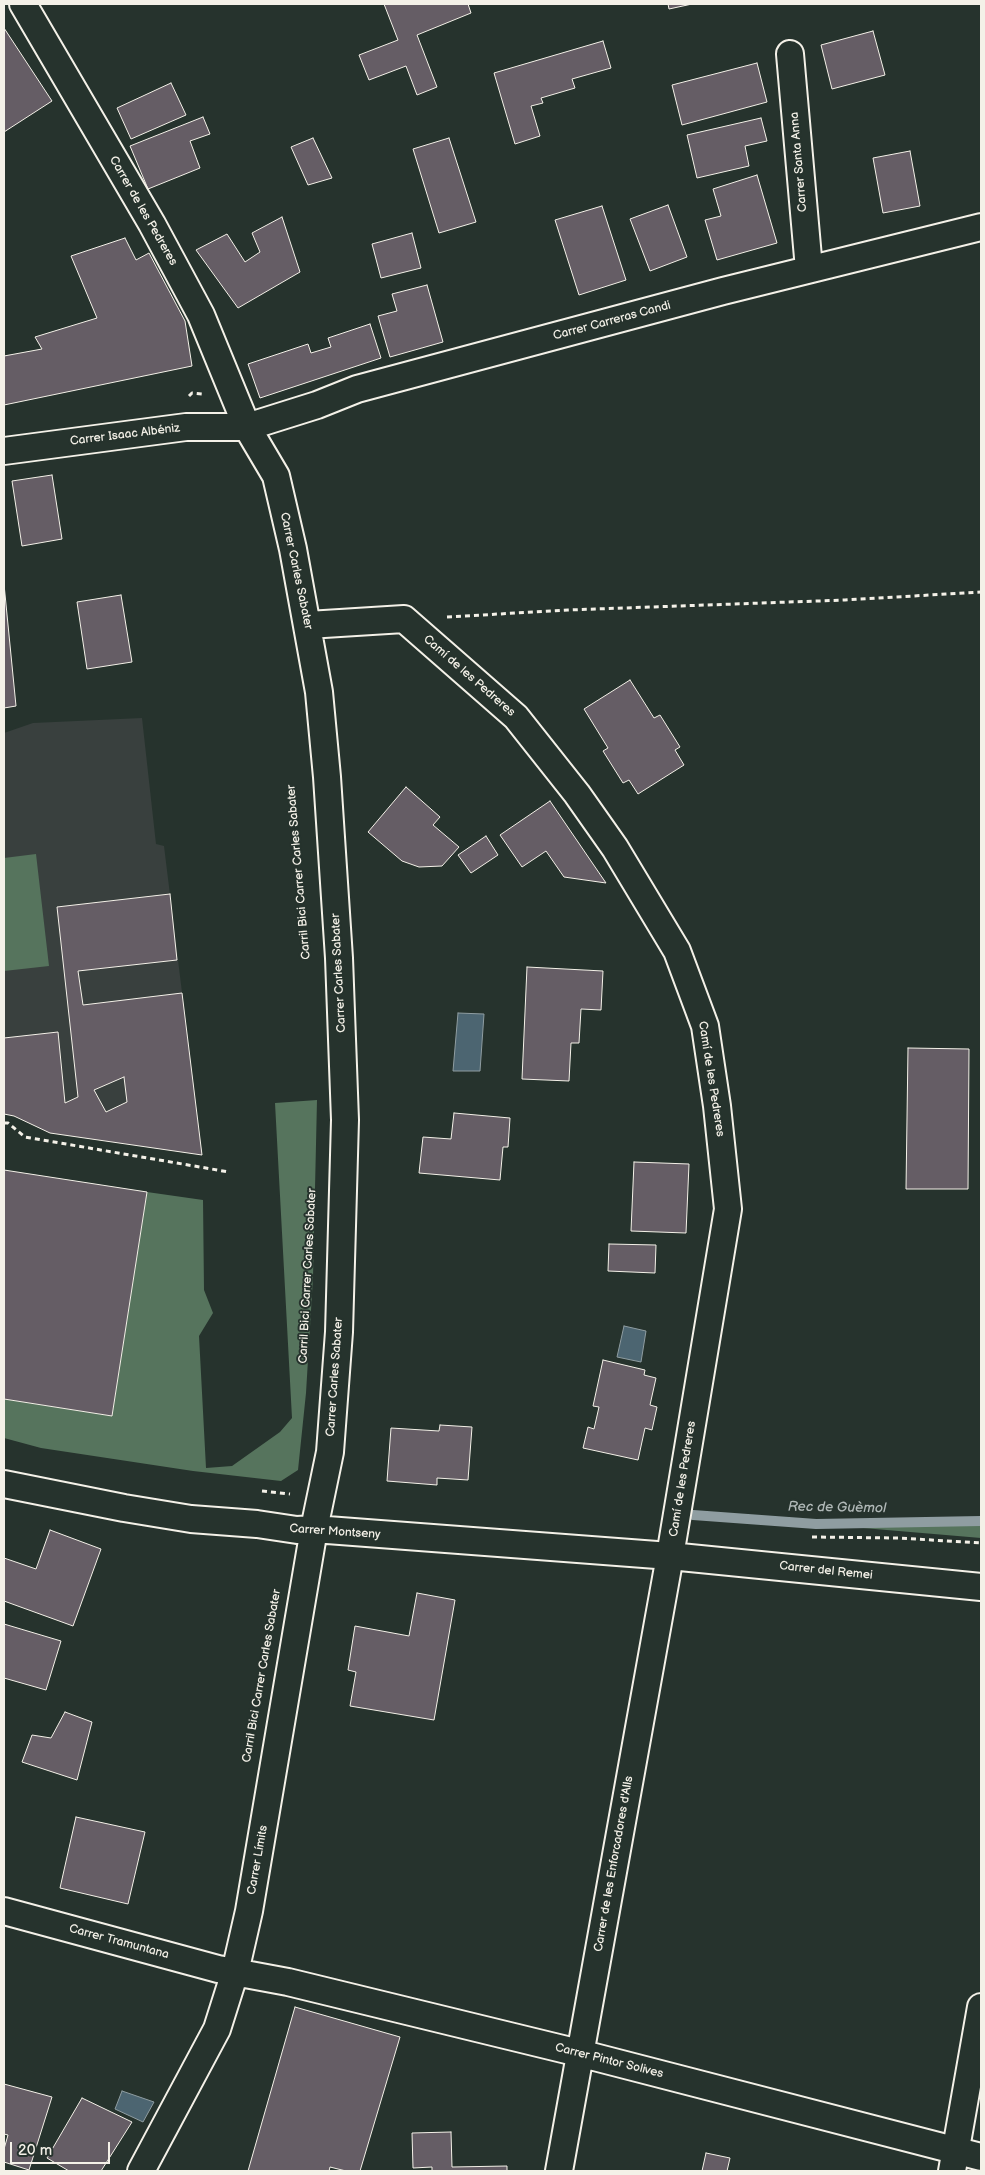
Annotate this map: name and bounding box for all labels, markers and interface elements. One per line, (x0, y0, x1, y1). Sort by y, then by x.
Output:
street label: Carrer Santa Anna (787, 111, 811, 213)
street label: Carrer de les Pedreres (106, 154, 180, 268)
street label: Carrer Carreras Candi (552, 298, 672, 344)
street label: Carrer Isaac Albéniz (69, 421, 181, 449)
street label: Carrer Carles Sabater (277, 511, 315, 631)
street label: Camí de les Pedreres (420, 632, 518, 720)
street label: Carril Bici Carrer Carles Sabater (284, 784, 314, 960)
street label: Carrer Carles Sabater (329, 913, 349, 1033)
street label: Camí de les Pedreres (695, 1020, 727, 1138)
street label: Carril Bici Carrer Carles Sabater (296, 1188, 320, 1364)
street label: Carrer Carles Sabater (324, 1317, 346, 1437)
street label: Camí de les Pedreres (667, 1420, 699, 1538)
water label: Rec de Guèmol (788, 1499, 886, 1517)
street label: Carrer Montseny (289, 1522, 381, 1542)
street label: Carrer del Remei (779, 1559, 873, 1583)
street label: Carril Bici Carrer Carles Sabater (240, 1588, 284, 1764)
street label: Carrer de les Enforcadores d'Alls (591, 1775, 637, 1953)
street label: Carrer Límits (245, 1824, 271, 1896)
street label: Carrer Tramuntana (67, 1922, 171, 1962)
street label: Carrer Pintor Solives (553, 2041, 665, 2081)
scale bar (12, 2132, 112, 2164)
text: 20 m (18, 2141, 52, 2160)

